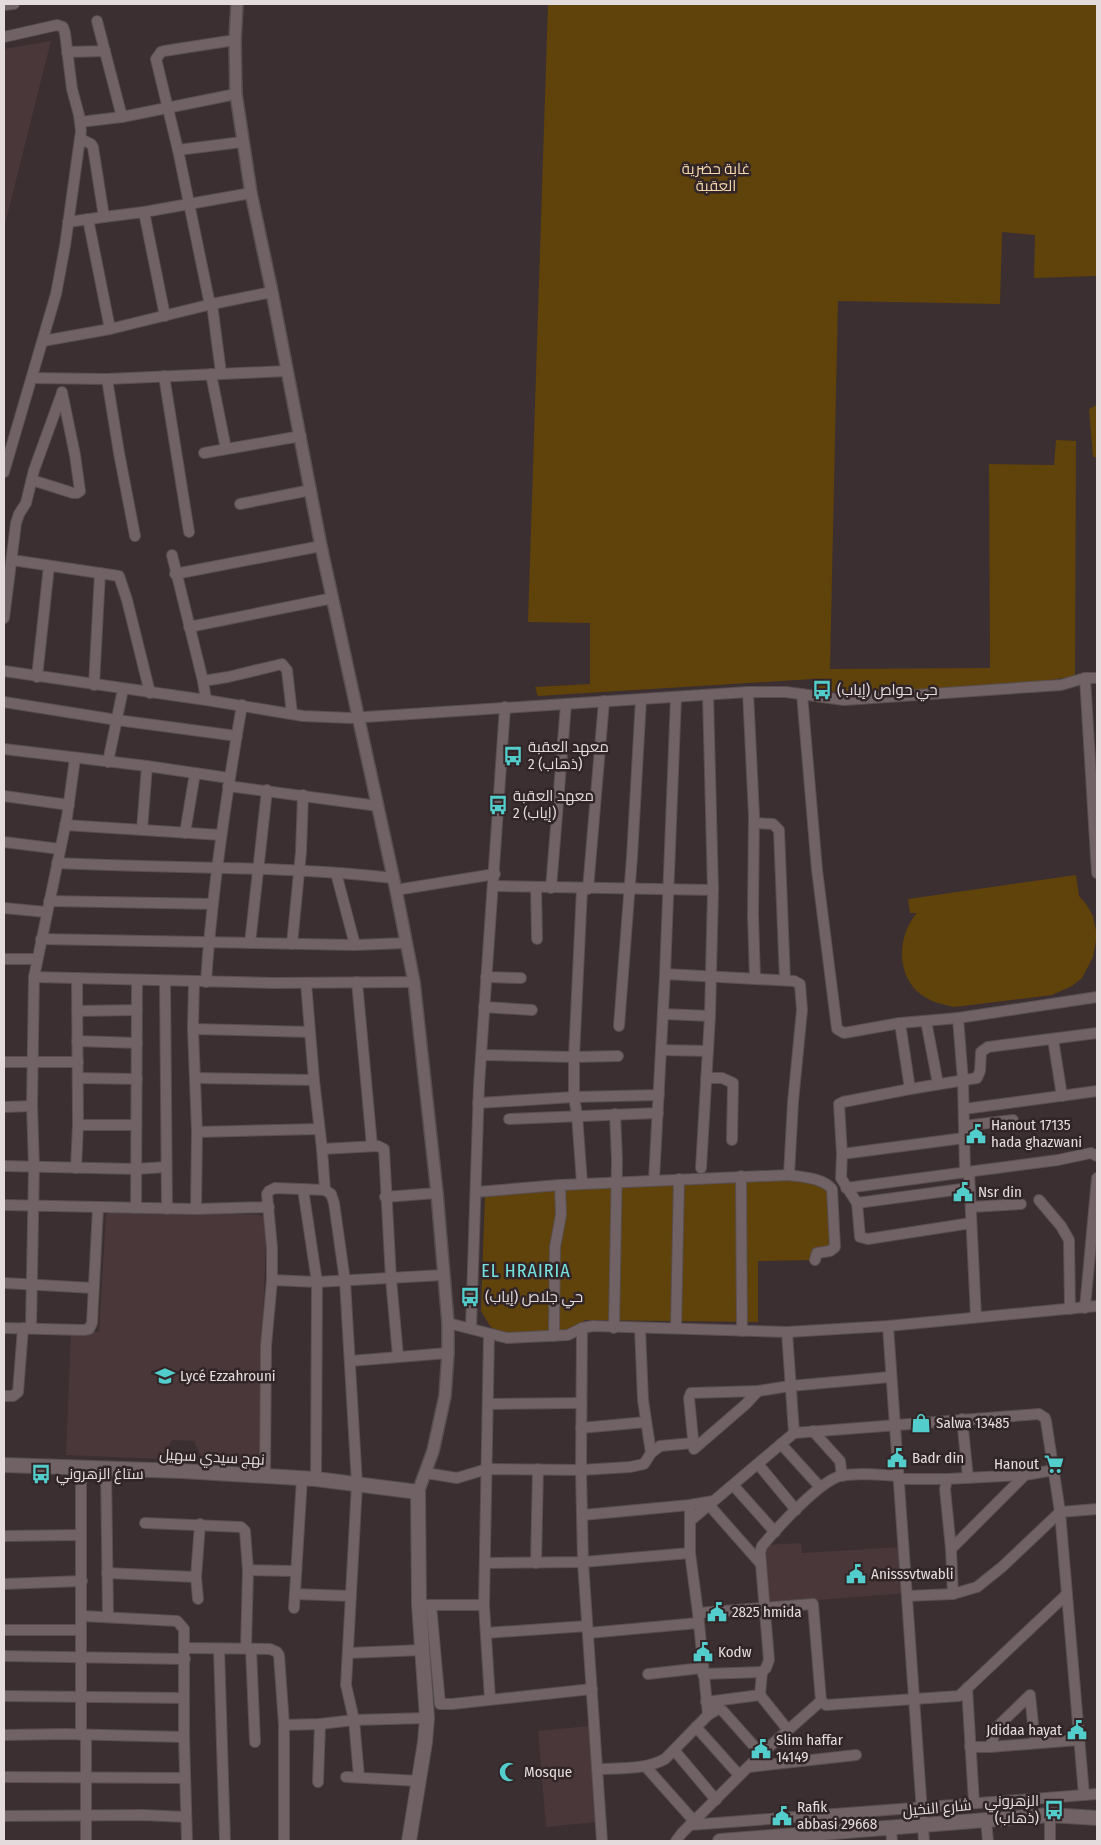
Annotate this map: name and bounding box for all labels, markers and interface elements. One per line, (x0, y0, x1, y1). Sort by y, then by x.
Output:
park label: غابة حضرية العقبة (682, 160, 750, 195)
bus stop icon: حي حواص (إياب) (811, 679, 833, 701)
place label: حي حواص (إياب) (837, 681, 938, 702)
place label: معهد العقبة 2 (ذهاب) (528, 738, 609, 773)
bus stop icon: معهد العقبة 2 (ذهاب) (502, 745, 524, 767)
place label: معهد العقبة 2 (إياب) (513, 787, 594, 822)
bus stop icon: معهد العقبة 2 (إياب) (487, 794, 509, 816)
place label: Hanout 17135 hada ghazwani (991, 1116, 1082, 1151)
public building icon: Hanout 17135 hada ghazwani (965, 1123, 987, 1145)
public building icon: Nsr din (952, 1181, 974, 1203)
place label: Nsr din (978, 1183, 1022, 1201)
district label: EL HRAIRIA (481, 1260, 571, 1282)
bus stop icon: حي جلاص (إياب) (459, 1286, 481, 1308)
place label: حي جلاص (إياب) (485, 1288, 583, 1309)
school or university icon: Lycé Ezzahrouni (154, 1365, 176, 1387)
place label: Lycé Ezzahrouni (180, 1367, 276, 1385)
shop icon: Salwa 13485 (910, 1412, 932, 1434)
place label: Salwa 13485 (936, 1414, 1009, 1432)
street label: نهج سيدي سهيل (159, 1445, 265, 1472)
public building icon: Badr din (886, 1447, 908, 1469)
place label: Badr din (912, 1449, 964, 1467)
supermarket icon: Hanout (1043, 1453, 1065, 1475)
place label: Hanout (994, 1455, 1039, 1473)
bus stop icon: ستاغ الزهروني (30, 1463, 52, 1485)
place label: ستاغ الزهروني (56, 1465, 144, 1486)
public building icon: Anisssvtwabli (845, 1563, 867, 1585)
place label: Anisssvtwabli (871, 1565, 954, 1583)
public building icon: 2825 hmida (706, 1601, 728, 1623)
place label: 2825 hmida (732, 1603, 802, 1621)
public building icon: Kodw (692, 1641, 714, 1663)
place label: Kodw (718, 1643, 752, 1661)
public building icon: Jdidaa hayat (1066, 1719, 1088, 1741)
place label: Jdidaa hayat (986, 1721, 1062, 1739)
place label: Slim haffar 14149 (776, 1731, 844, 1766)
public building icon: Slim haffar 14149 (750, 1738, 772, 1760)
mosque icon: Mosque (498, 1761, 520, 1783)
place label: Mosque (524, 1763, 572, 1781)
place label: الزهروني (ذهاب) (984, 1792, 1039, 1827)
street label: شارع النخيل (902, 1796, 972, 1822)
place label: Rafik abbasi 29668 (797, 1798, 877, 1833)
bus stop icon: الزهروني (ذهاب) (1043, 1799, 1065, 1821)
public building icon: Rafik abbasi 29668 (771, 1805, 793, 1827)

